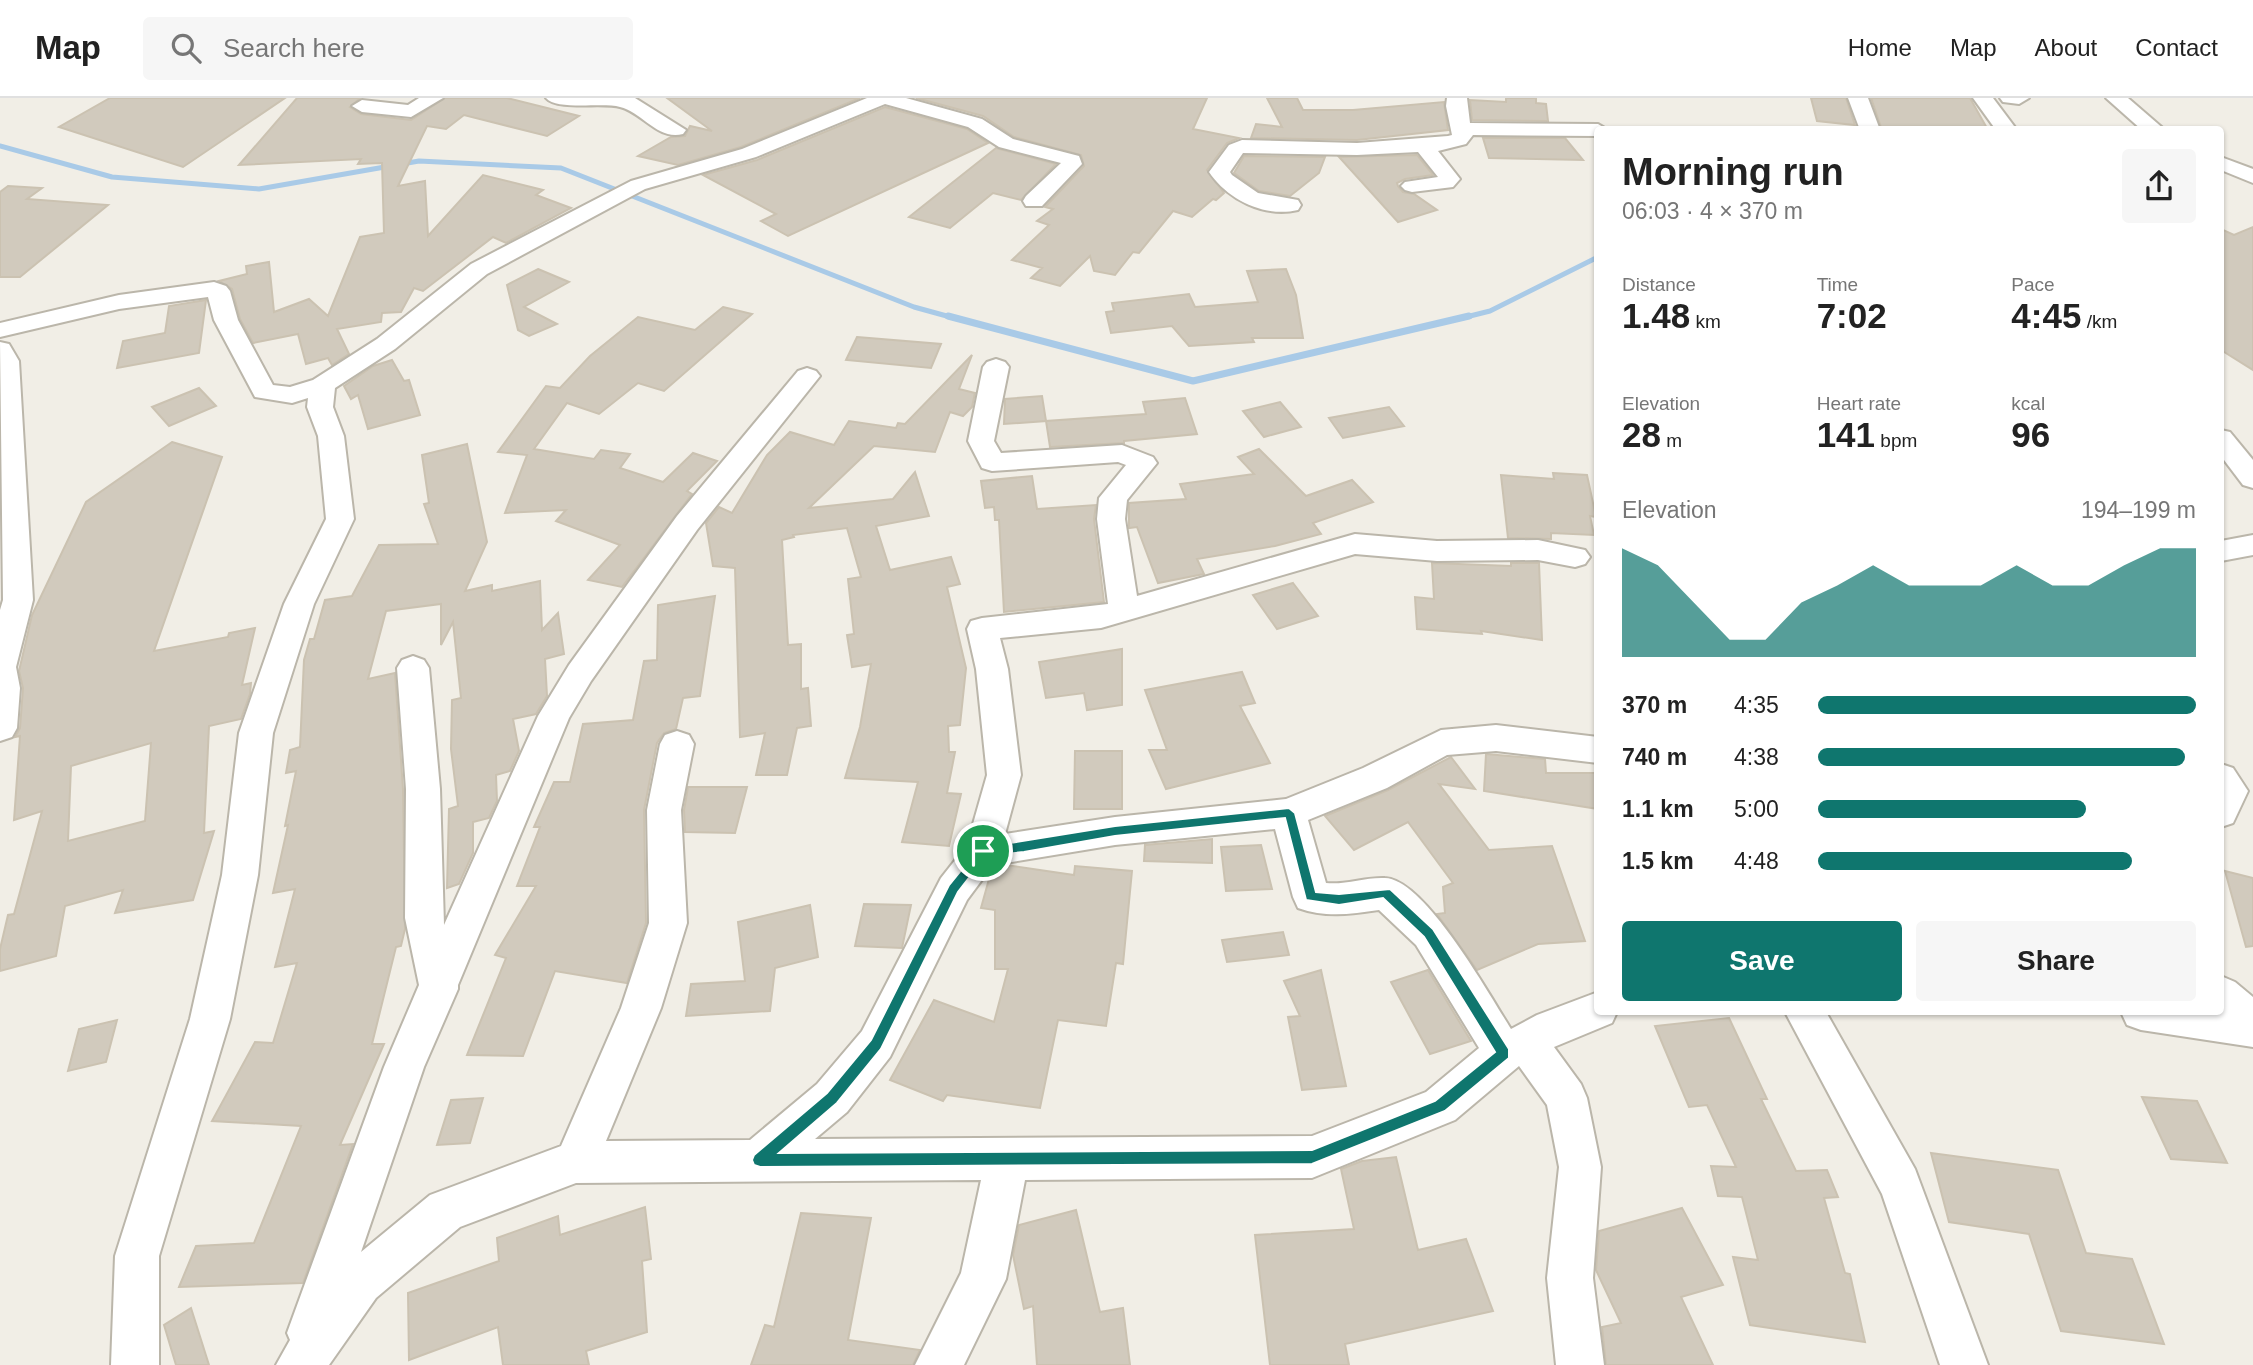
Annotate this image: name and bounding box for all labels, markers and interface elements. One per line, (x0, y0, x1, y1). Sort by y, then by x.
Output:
search box (143, 17, 633, 80)
text: Map (35, 29, 101, 66)
icon: search (167, 29, 205, 67)
text: Search here (223, 33, 365, 63)
text: Home (1848, 34, 1912, 61)
text: Map (1950, 34, 1997, 61)
text: About (2035, 34, 2097, 61)
text: Contact (2135, 34, 2218, 61)
button: share (2122, 149, 2196, 223)
text: Morning run (1622, 151, 1844, 193)
text: 06:03 · 4 × 370 m (1622, 198, 1803, 224)
text: Distance (1622, 274, 1696, 295)
text: Time (1817, 274, 1858, 295)
text: Pace (2011, 274, 2055, 295)
text: 1.48 (1622, 296, 1690, 335)
text: 7:02 (1817, 296, 1887, 335)
text: 4:45 (2011, 296, 2081, 335)
text: km (1690, 311, 1721, 332)
text: /km (2081, 311, 2117, 332)
text: Elevation (1622, 393, 1700, 414)
text: Heart rate (1817, 393, 1901, 414)
text: kcal (2011, 393, 2045, 414)
text: 28 (1622, 415, 1661, 454)
text: 141 (1817, 415, 1875, 454)
text: 96 (2011, 415, 2050, 454)
text: m (1661, 430, 1682, 451)
text: bpm (1875, 430, 1917, 451)
text: Elevation (1622, 497, 1717, 523)
text: 194–199 m (2081, 497, 2196, 523)
text: 370 m (1622, 692, 1687, 718)
text: 4:35 (1734, 692, 1779, 718)
text: 740 m (1622, 744, 1687, 770)
text: 4:38 (1734, 744, 1779, 770)
text: 1.1 km (1622, 796, 1694, 822)
text: 5:00 (1734, 796, 1779, 822)
pin (953, 821, 1013, 881)
icon: arrive (964, 832, 1002, 870)
text: 1.5 km (1622, 848, 1694, 874)
text: 4:48 (1734, 848, 1779, 874)
button: Save (1622, 921, 1902, 1001)
button: Share (1916, 921, 2196, 1001)

